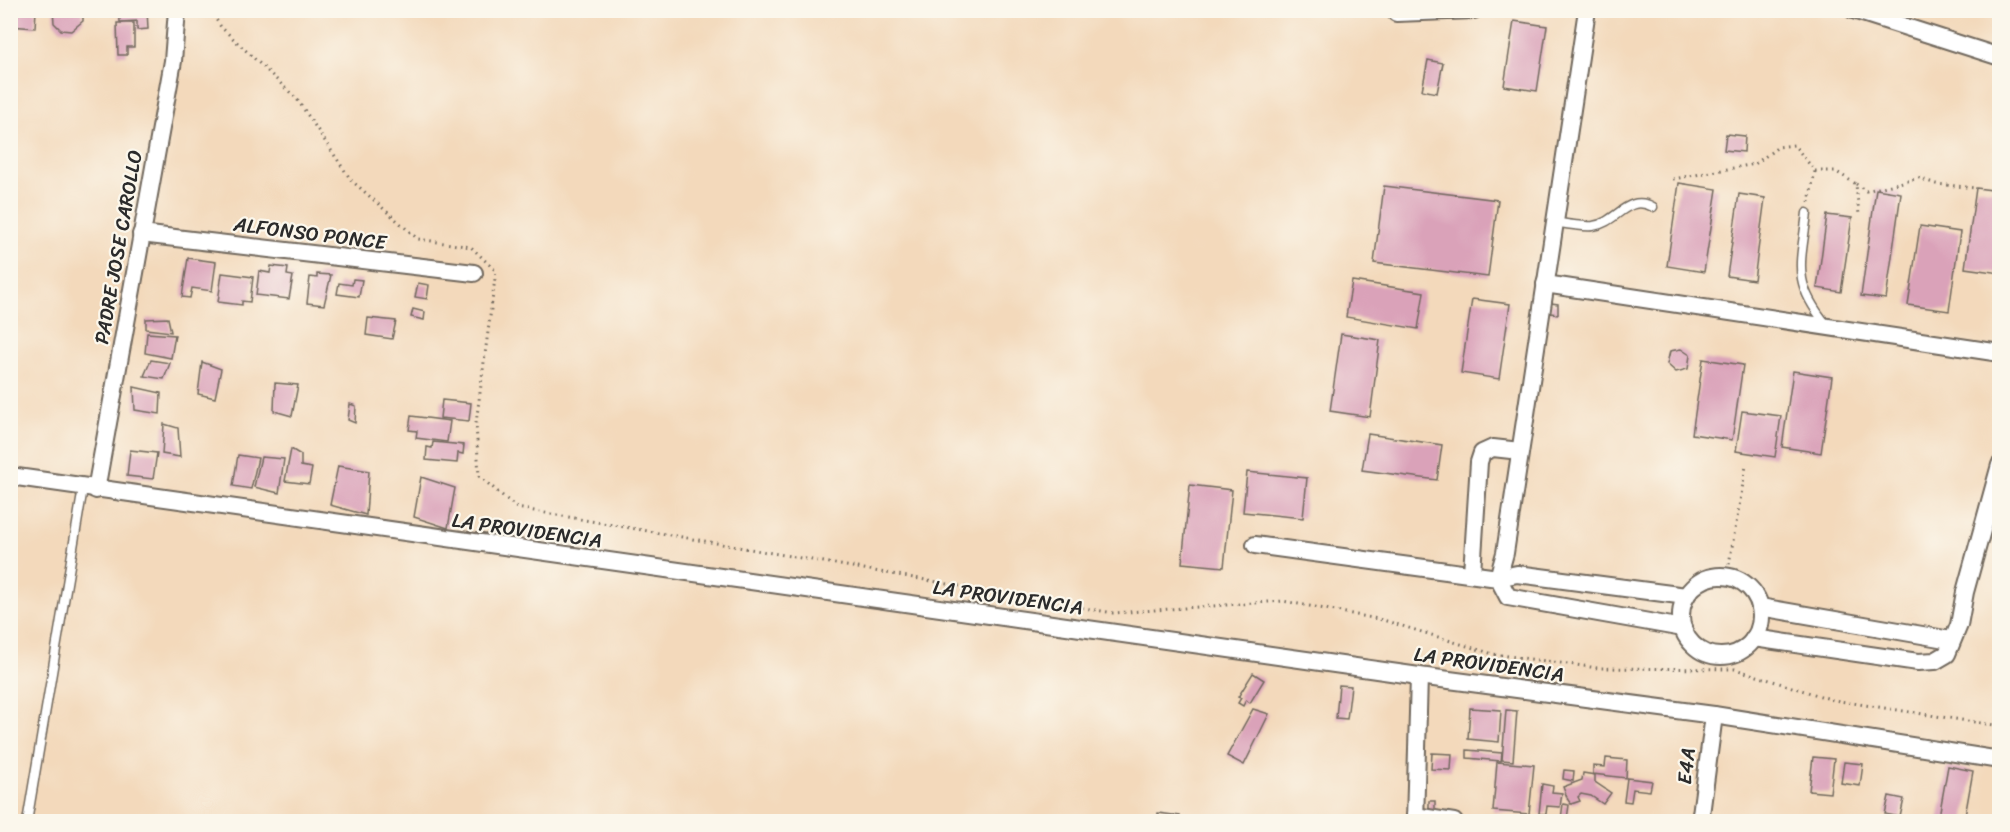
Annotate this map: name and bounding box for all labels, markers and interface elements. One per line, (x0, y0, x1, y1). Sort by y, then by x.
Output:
street label: PADRE JOSE CAROLLO (84, 147, 153, 347)
street label: ALFONSO PONCE (231, 207, 390, 260)
street label: LA PROVIDENCIA (450, 503, 604, 558)
street label: LA PROVIDENCIA (931, 570, 1085, 625)
street label: LA PROVIDENCIA (1412, 637, 1566, 692)
street label: E4A (1667, 746, 1706, 786)

